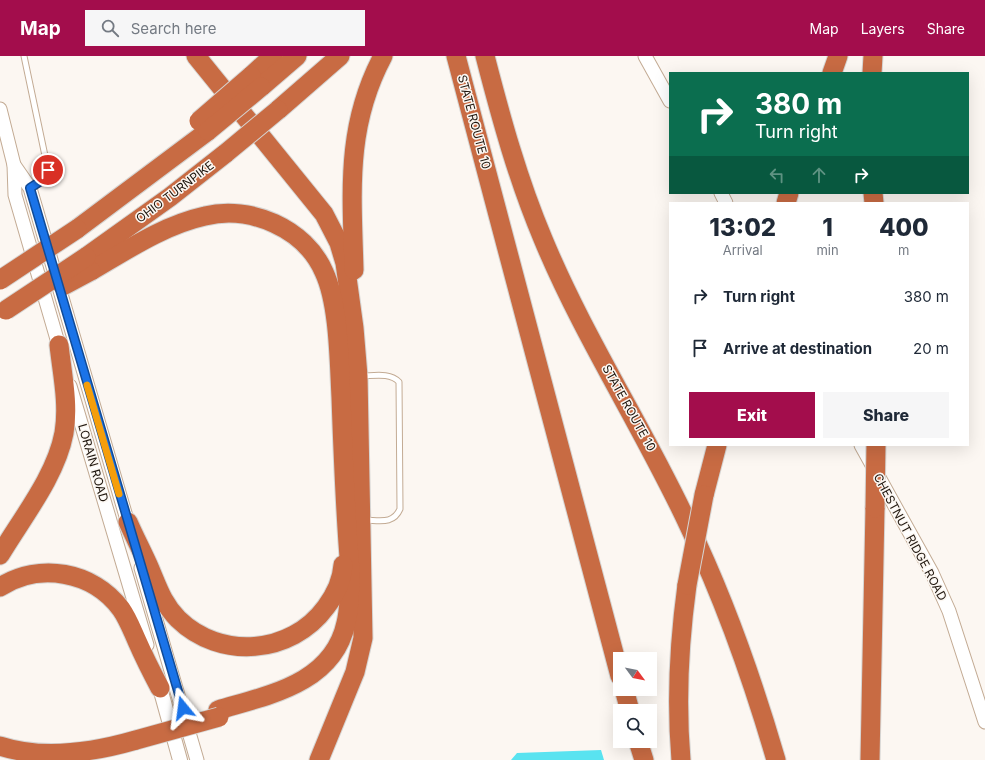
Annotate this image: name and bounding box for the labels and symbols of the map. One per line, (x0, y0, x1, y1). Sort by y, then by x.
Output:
street label: STATE ROUTE 10 (455, 73, 494, 170)
pin (31, 153, 65, 187)
street label: OHIO TURNPIKE (133, 157, 217, 226)
street label: STATE ROUTE 10 (599, 362, 659, 454)
street label: LORAIN ROAD (75, 422, 112, 504)
street label: CHESTNUT RIDGE ROAD (870, 471, 950, 603)
north arrow (613, 652, 657, 696)
position arrow (162, 687, 204, 729)

